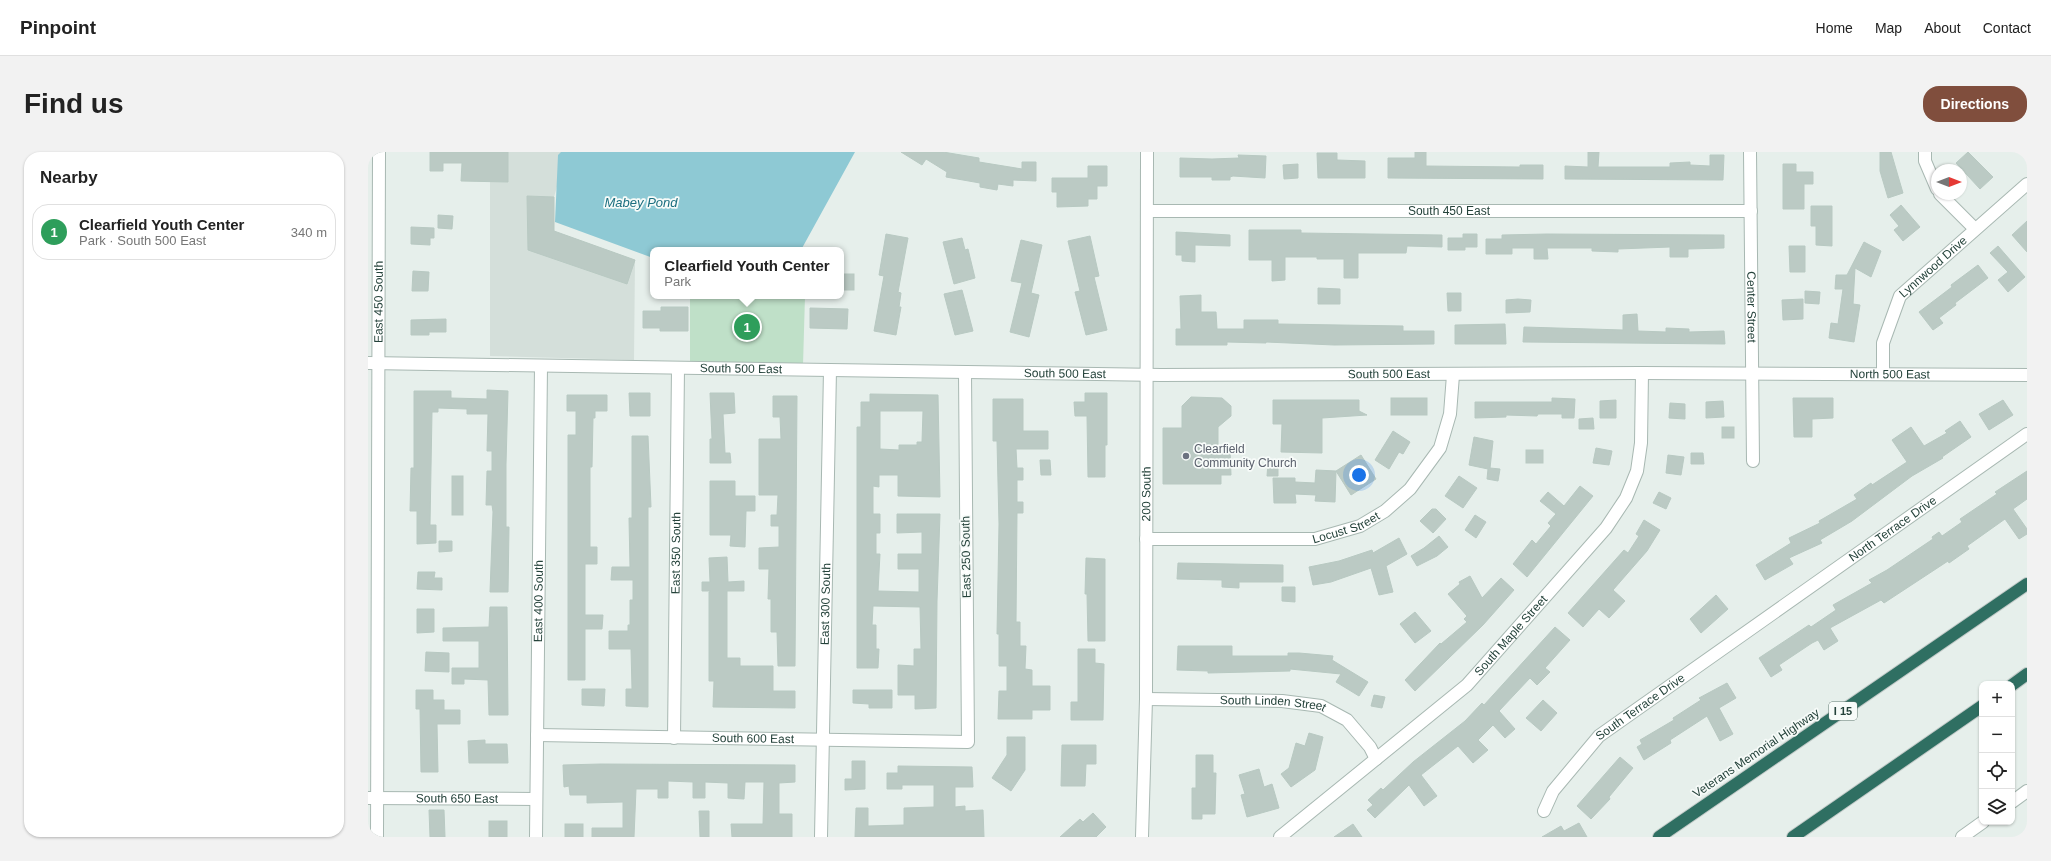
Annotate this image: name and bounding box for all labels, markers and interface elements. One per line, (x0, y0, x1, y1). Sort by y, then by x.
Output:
text: Pinpoint (20, 17, 96, 38)
text: Home (1816, 20, 1853, 36)
text: Map (1875, 20, 1902, 36)
text: About (1924, 20, 1961, 36)
text: Contact (1983, 20, 2031, 36)
button: Directions (1923, 86, 2027, 122)
text: Find us (24, 88, 124, 119)
north arrow (1931, 164, 1967, 200)
text: Nearby (40, 168, 98, 187)
water label: Mabey Pond (605, 195, 678, 210)
street label: South 450 East (1408, 204, 1491, 218)
text: Clearfield Youth Center (79, 216, 244, 233)
text: 1 (50, 225, 58, 240)
text: 340 m (291, 225, 327, 240)
text: Park · South 500 East (79, 233, 206, 248)
street label: Lynnwood Drive (1896, 233, 1970, 300)
popup (650, 247, 844, 299)
text: Clearfield Youth Center (664, 257, 830, 274)
street label: East 450 South (371, 261, 386, 343)
street label: Center Street (1744, 271, 1759, 343)
text: Park (664, 274, 691, 289)
pin: 1 (734, 312, 760, 342)
street label: South 500 East (700, 361, 783, 376)
street label: South 500 East (1024, 366, 1107, 381)
street label: South 500 East (1348, 367, 1431, 381)
street label: North 500 East (1850, 367, 1931, 381)
place label: Clearfield Community Church (1194, 442, 1297, 470)
marker: Clearfield Community Church (1181, 451, 1191, 461)
your location (1349, 465, 1369, 485)
street label: 200 South (1139, 467, 1153, 521)
street label: North Terrace Drive (1846, 493, 1939, 564)
street label: Locust Street (1311, 509, 1383, 546)
street label: East 350 South (669, 512, 683, 594)
street label: East 250 South (958, 516, 974, 598)
street label: East 400 South (531, 560, 546, 642)
street label: East 300 South (818, 563, 833, 645)
street label: South Maple Street (1471, 592, 1551, 679)
street label: South Terrace Drive (1593, 671, 1688, 743)
map controls (1979, 681, 2015, 825)
button: + (1979, 681, 2015, 717)
street label: South Linden Street (1220, 693, 1329, 715)
road number: I 15 (1829, 702, 1857, 720)
street label: Veterans Memorial Highway (1690, 705, 1822, 801)
button: − (1979, 717, 2015, 753)
street label: South 600 East (712, 731, 795, 746)
button: locate (1979, 753, 2015, 789)
button: layers (1979, 789, 2015, 825)
street label: South 650 East (416, 791, 499, 806)

